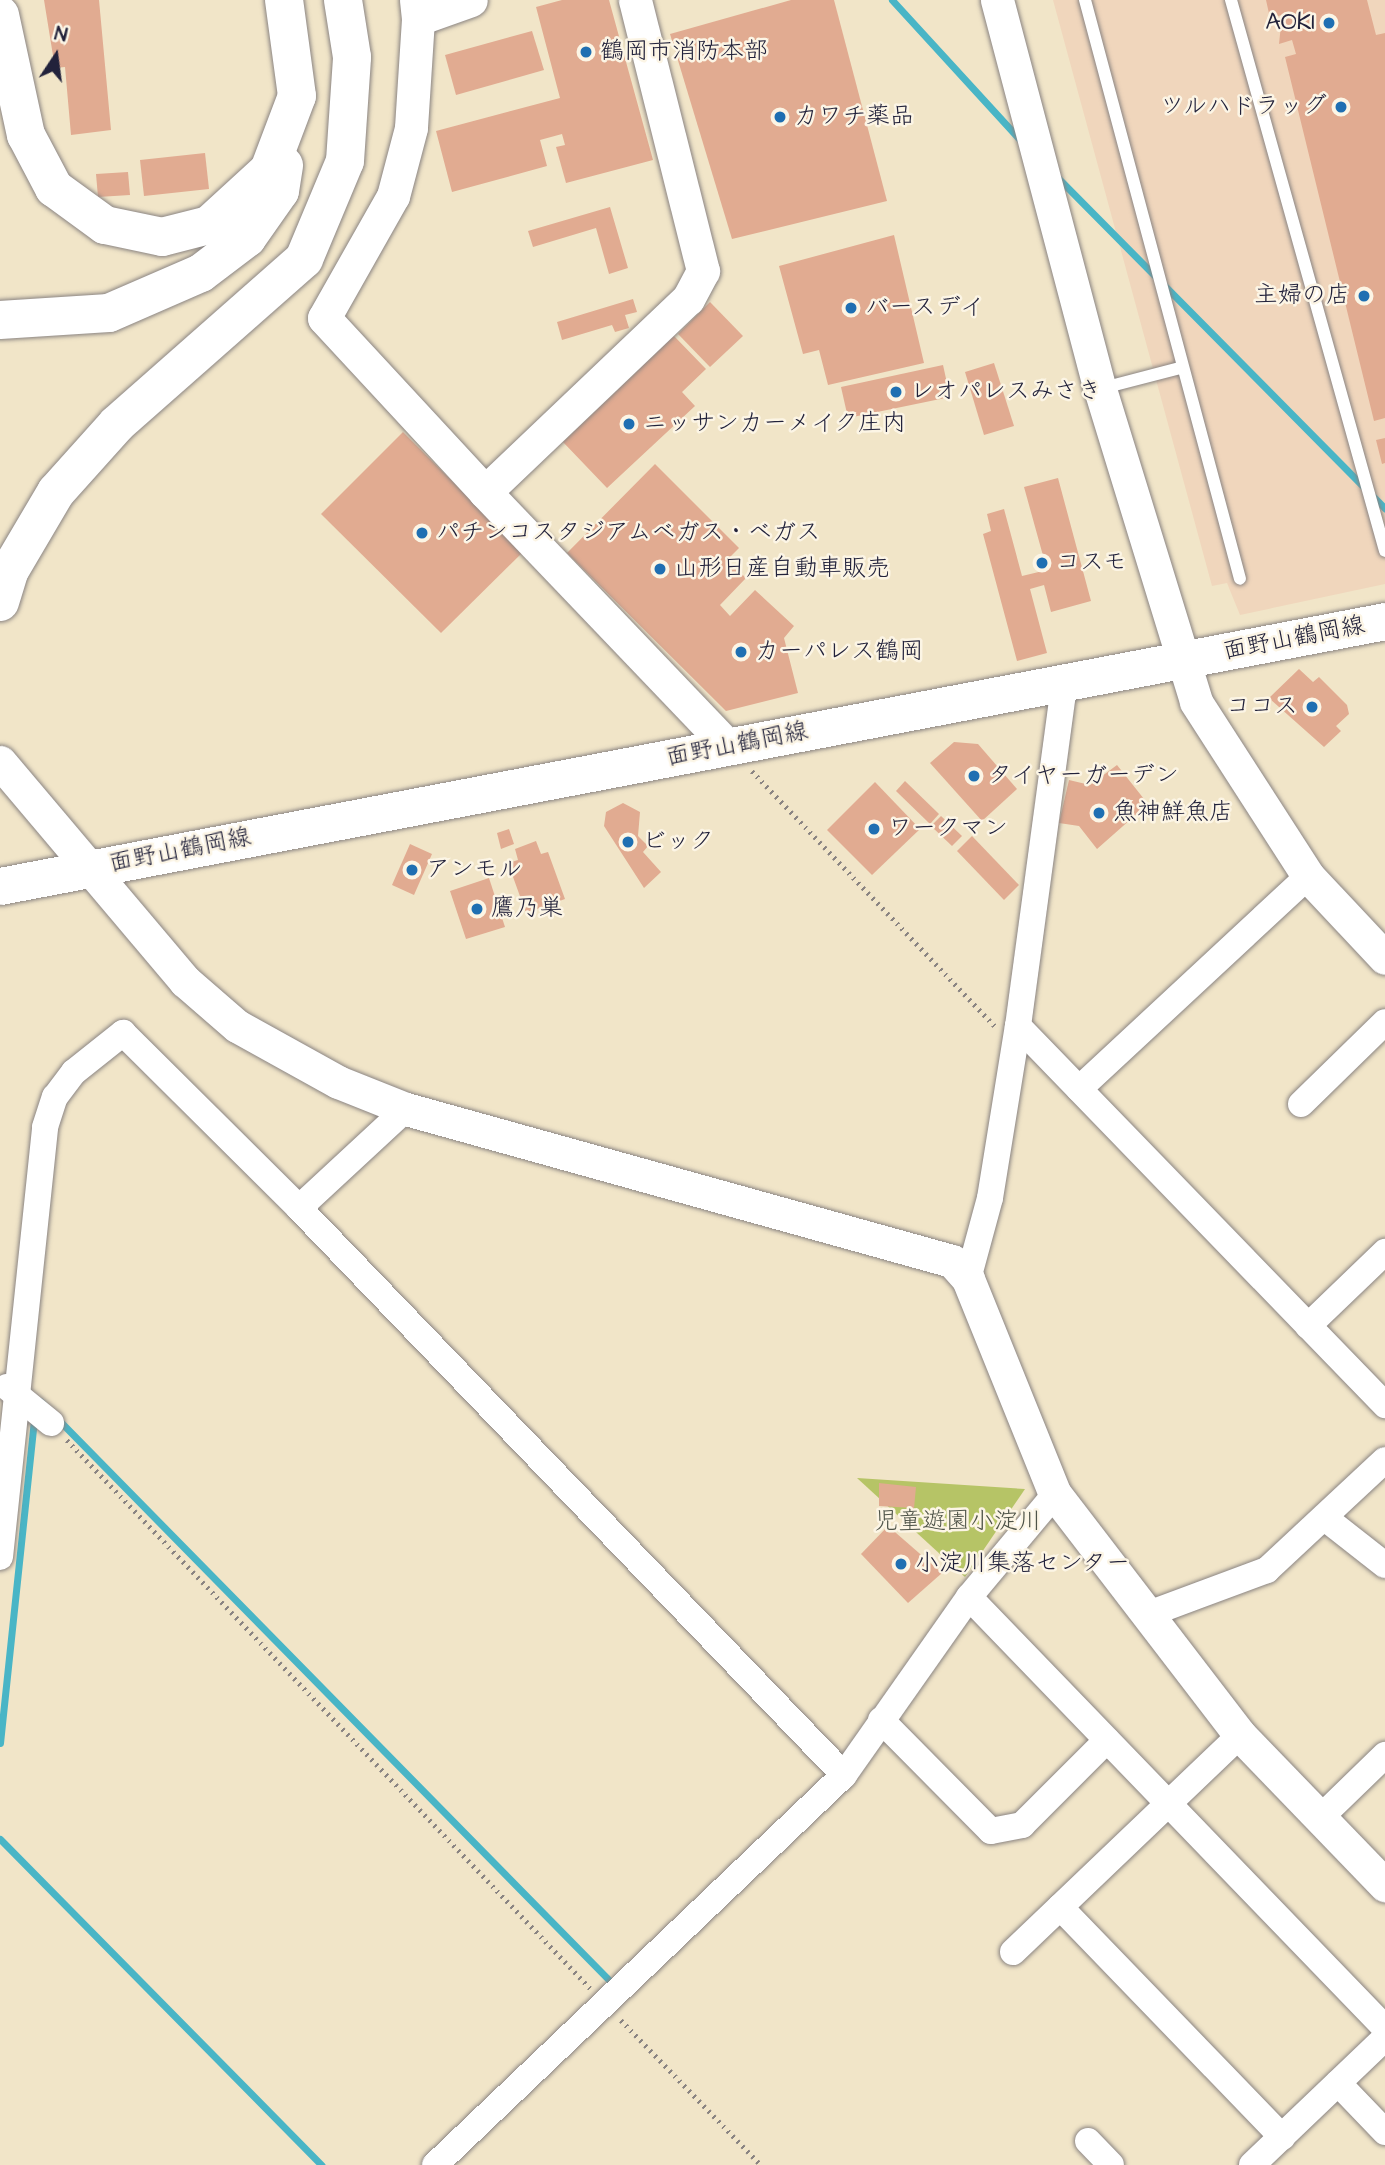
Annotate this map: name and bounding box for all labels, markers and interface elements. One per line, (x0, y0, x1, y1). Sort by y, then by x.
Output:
place label: AOKI (1265, 9, 1315, 37)
marker: AOKI (1321, 15, 1337, 31)
north arrow (21, 21, 91, 91)
text: N (52, 21, 70, 50)
place label: 鶴岡市消防本部 (600, 38, 768, 66)
marker: 鶴岡市消防本部 (578, 44, 594, 60)
place label: ツルハドラッグ (1159, 93, 1327, 121)
marker: ツルハドラッグ (1333, 99, 1349, 115)
place label: カワチ薬品 (794, 103, 914, 131)
marker: カワチ薬品 (772, 109, 788, 125)
place label: 主婦の店 (1254, 282, 1350, 310)
marker: 主婦の店 (1356, 288, 1372, 304)
place label: バースデイ (865, 294, 985, 322)
marker: バースデイ (843, 300, 859, 316)
place label: レオパレスみさき (910, 378, 1102, 406)
marker: レオパレスみさき (888, 384, 904, 400)
place label: ニッサンカーメイク庄内 (643, 410, 907, 438)
marker: ニッサンカーメイク庄内 (621, 416, 637, 432)
place label: パチンコスタジアムベガス・ベガス (436, 519, 820, 547)
marker: パチンコスタジアムベガス・ベガス (414, 525, 430, 541)
place label: コスモ (1056, 549, 1128, 577)
place label: 山形日産自動車販売 (674, 555, 890, 583)
marker: コスモ (1034, 555, 1050, 571)
marker: 山形日産自動車販売 (652, 561, 668, 577)
street label: 面野山鶴岡線 (1221, 611, 1367, 667)
place label: カーパレス鶴岡 (755, 638, 923, 666)
marker: カーパレス鶴岡 (733, 644, 749, 660)
place label: ココス (1226, 693, 1298, 721)
marker: ココス (1304, 699, 1320, 715)
street label: 面野山鶴岡線 (664, 717, 810, 773)
place label: タイヤーガーデン (988, 762, 1180, 790)
marker: タイヤーガーデン (966, 768, 982, 784)
place label: 魚神鮮魚店 (1113, 799, 1233, 827)
marker: 魚神鮮魚店 (1091, 805, 1107, 821)
place label: ワークマン (888, 815, 1008, 843)
marker: ワークマン (866, 821, 882, 837)
street label: 面野山鶴岡線 (107, 823, 253, 879)
place label: ビック (642, 828, 714, 856)
marker: ビック (620, 834, 636, 850)
place label: アンモル (426, 856, 522, 884)
marker: アンモル (404, 862, 420, 878)
place label: 鷹乃巣 (491, 895, 563, 923)
marker: 鷹乃巣 (469, 901, 485, 917)
park label: 児童遊園小淀川 (874, 1508, 1042, 1536)
place label: 小淀川集落センター (915, 1550, 1131, 1578)
marker: 小淀川集落センター (893, 1556, 909, 1572)

